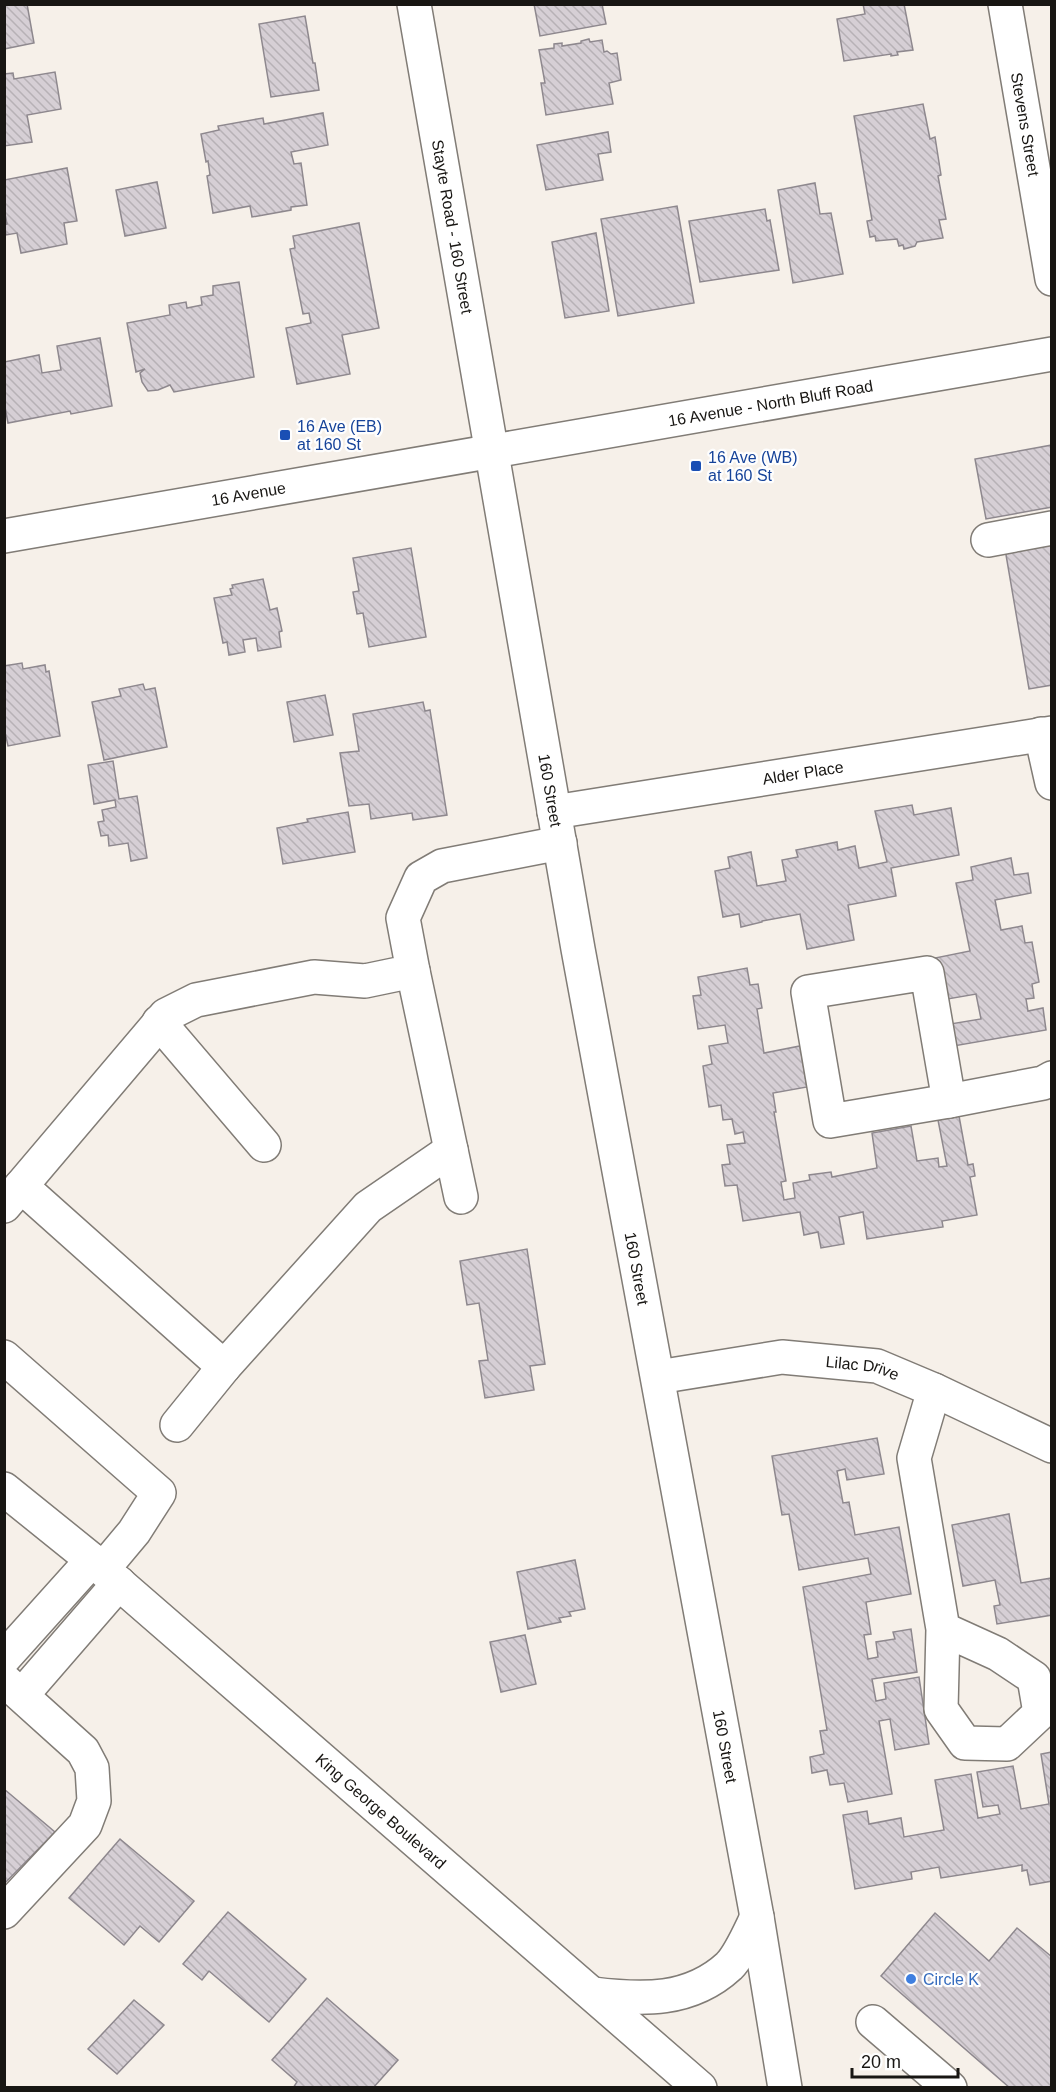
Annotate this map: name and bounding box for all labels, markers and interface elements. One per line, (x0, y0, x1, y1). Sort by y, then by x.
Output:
street label: Stevens Street (1008, 71, 1043, 178)
street label: Stayte Road - 160 Street (429, 138, 476, 315)
street label: 16 Avenue - North Bluff Road (667, 377, 874, 429)
place label: 16 Ave (EB) at 160 St (297, 418, 382, 453)
marker: 16 Ave (EB) at 160 St (278, 428, 292, 442)
place label: 16 Ave (WB) at 160 St (708, 449, 798, 484)
marker: 16 Ave (WB) at 160 St (689, 459, 703, 473)
street label: 16 Avenue (210, 479, 287, 508)
street label: 160 Street (536, 752, 565, 829)
street label: Alder Place (761, 758, 845, 787)
street label: 160 Street (622, 1231, 652, 1307)
street label: Lilac Drive (825, 1353, 902, 1383)
street label: 160 Street (710, 1708, 741, 1785)
street label: King George Boulevard (313, 1750, 450, 1872)
place label: Circle K (923, 1971, 979, 1988)
marker: Circle K (904, 1972, 918, 1986)
scale bar (852, 2041, 958, 2079)
text: 20 m (861, 2052, 901, 2072)

